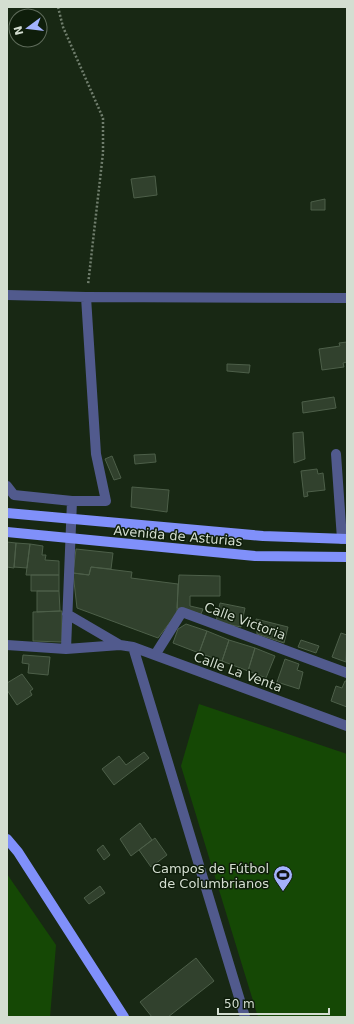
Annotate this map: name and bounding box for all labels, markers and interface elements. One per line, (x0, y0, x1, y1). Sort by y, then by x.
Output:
north arrow (8, 8, 48, 48)
text: N (11, 24, 26, 37)
street label: Avenida de Asturias (113, 523, 243, 549)
street label: Calle Victoria (202, 599, 288, 643)
street label: Calle La Venta (192, 649, 284, 695)
place label: Campos de Fútbol de Columbrianos (152, 861, 269, 891)
sports icon: Campos de Fútbol de Columbrianos (272, 864, 294, 892)
scale bar (218, 990, 329, 1016)
text: 50 m (224, 997, 255, 1011)

